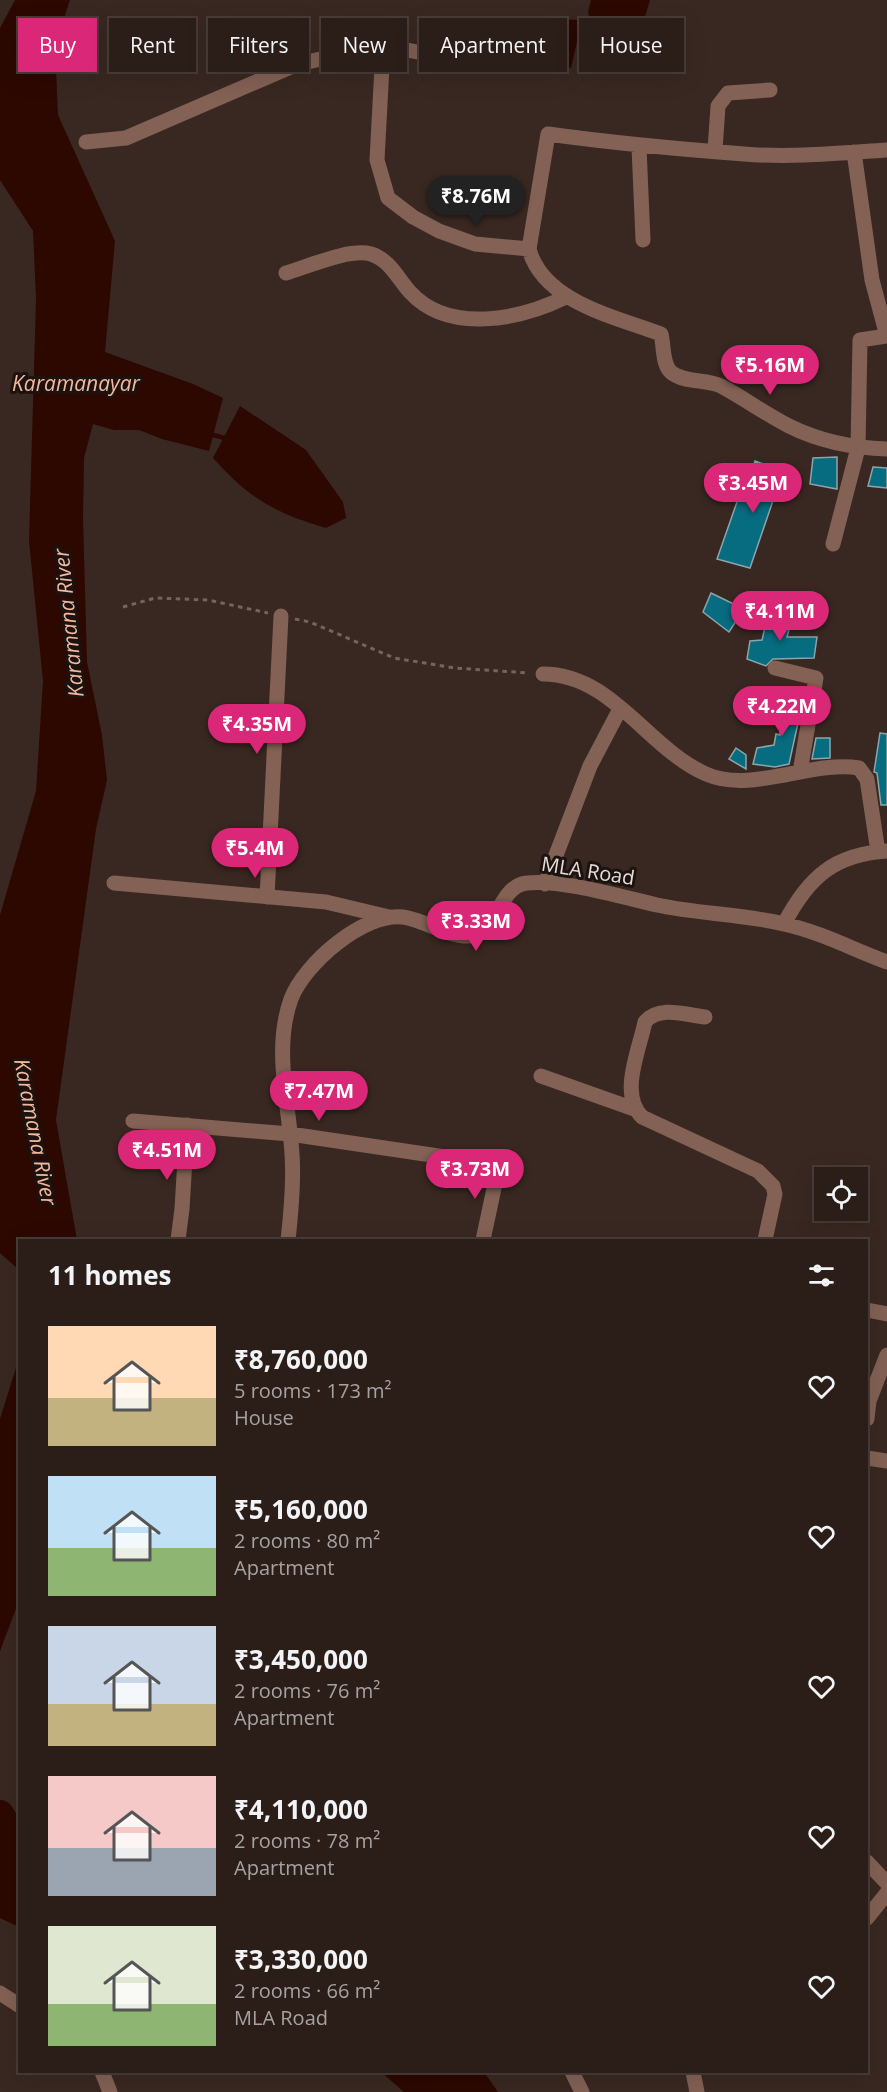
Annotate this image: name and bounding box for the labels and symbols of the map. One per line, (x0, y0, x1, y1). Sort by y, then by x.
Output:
pin: ₹8.76M (427, 176, 525, 227)
pin: ₹5.16M (721, 345, 819, 396)
water label: Karamanayar (12, 369, 141, 397)
pin: ₹3.45M (704, 463, 802, 514)
water label: Karamana River (46, 547, 90, 699)
pin: ₹4.11M (731, 591, 829, 642)
pin: ₹4.22M (733, 686, 831, 737)
pin: ₹4.35M (208, 704, 306, 755)
pin: ₹5.4M (213, 828, 297, 879)
street label: MLA Road (540, 850, 637, 891)
pin: ₹3.33M (427, 901, 525, 952)
water label: Karamana River (8, 1056, 64, 1208)
pin: ₹7.47M (270, 1071, 368, 1122)
pin: ₹4.51M (118, 1130, 216, 1181)
pin: ₹3.73M (426, 1149, 524, 1200)

